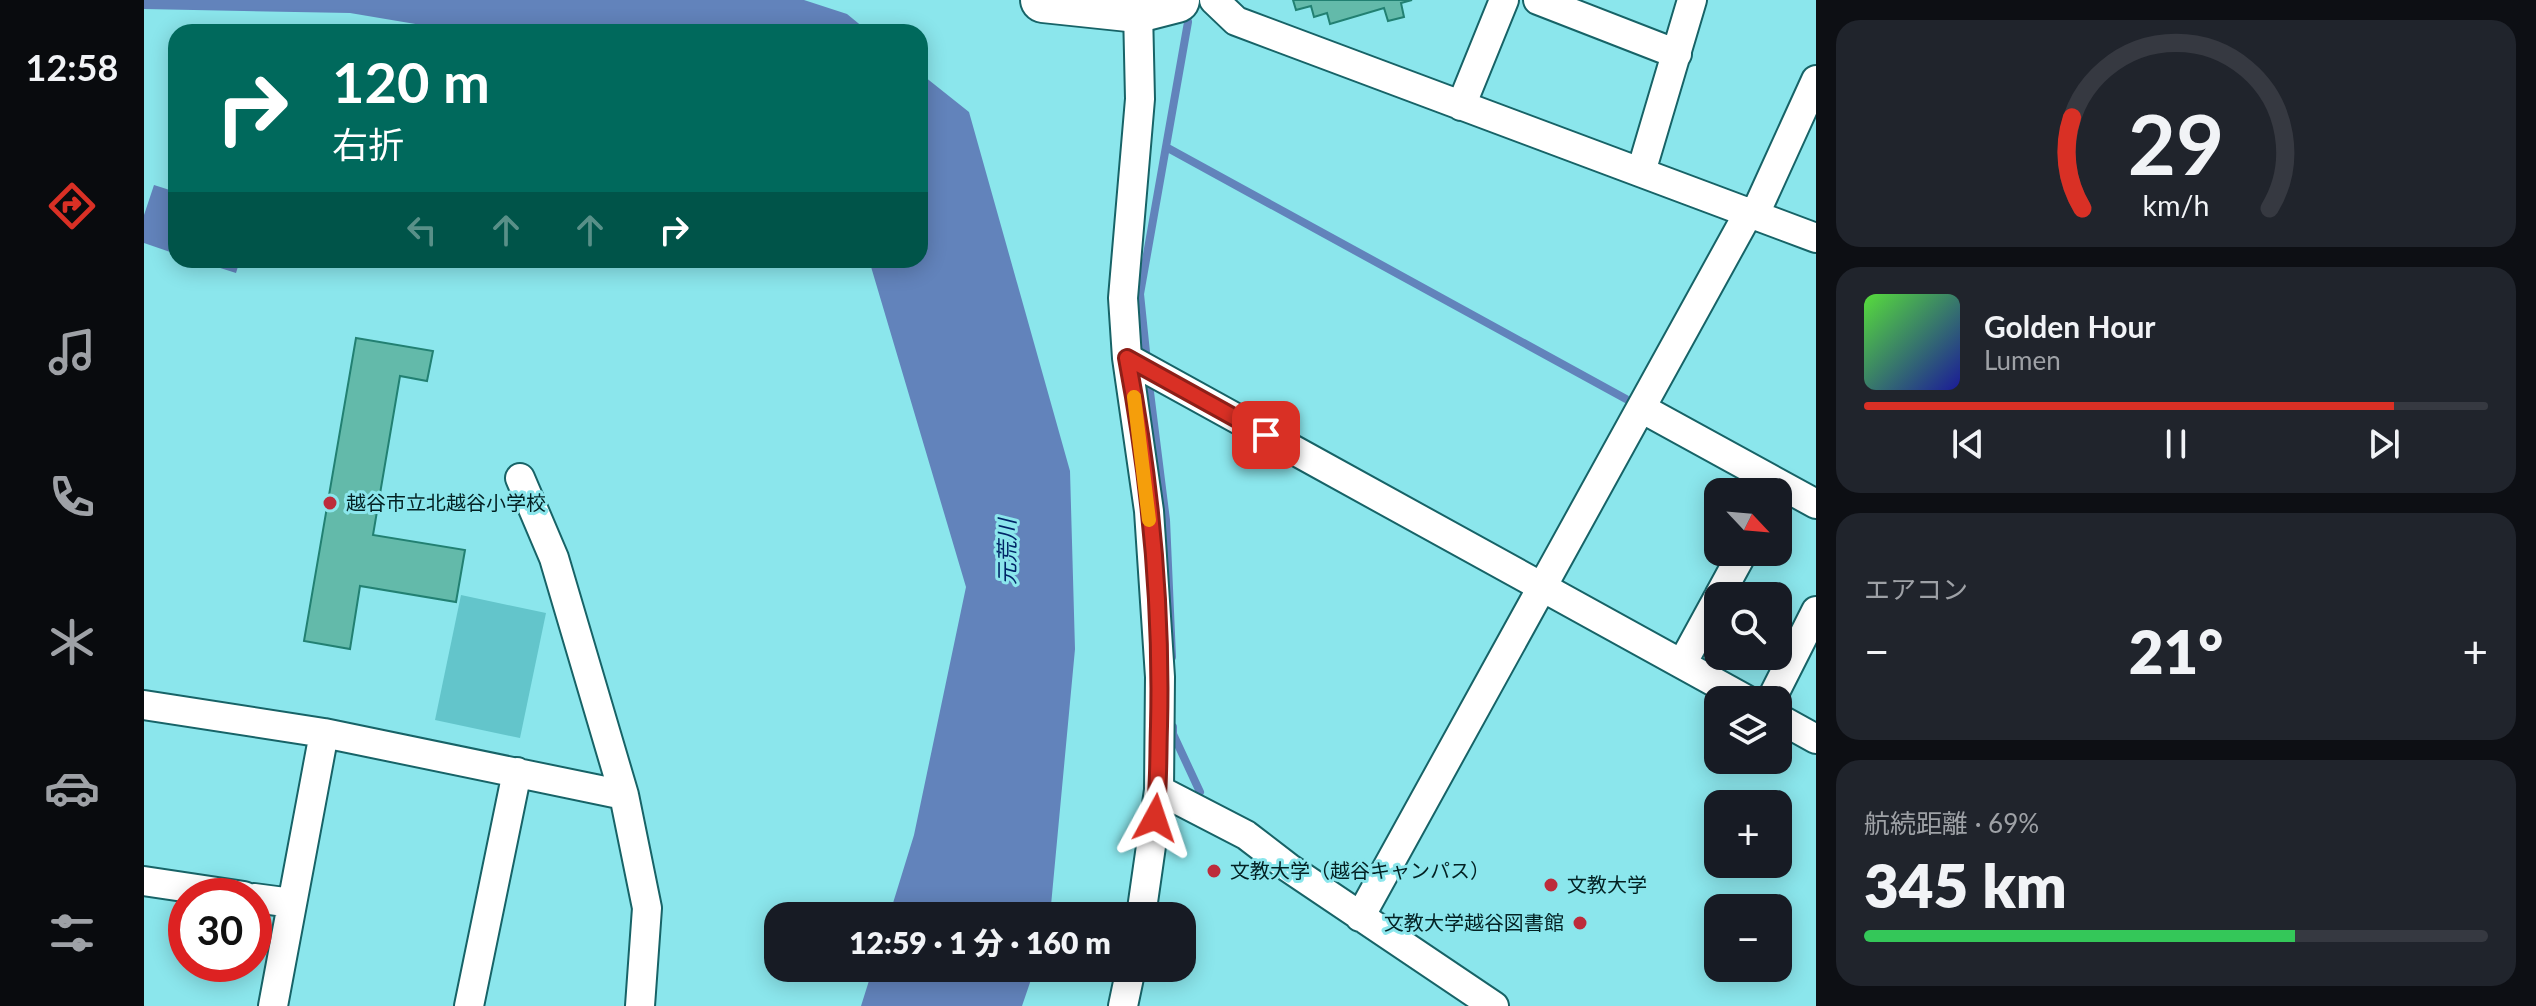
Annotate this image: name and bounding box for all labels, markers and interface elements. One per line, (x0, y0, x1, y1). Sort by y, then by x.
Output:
text: 12:58 (26, 45, 118, 89)
text: 120 m (332, 48, 490, 115)
icon: right (200, 56, 304, 160)
text: 29 (2128, 93, 2224, 193)
text: 右折 (332, 122, 404, 166)
icon: directions (44, 178, 100, 234)
text: km/h (2143, 188, 2209, 222)
icon: left (400, 208, 444, 252)
icon: ahead (484, 208, 528, 252)
icon: ahead (568, 208, 612, 252)
icon: right (652, 208, 696, 252)
text: Golden Hour (1984, 308, 2156, 344)
icon: music (44, 324, 100, 380)
text: Lumen (1984, 344, 2061, 376)
pin (1232, 401, 1300, 469)
icon: arrive (1244, 413, 1288, 457)
icon: previous (1946, 422, 1990, 466)
icon: pause (2154, 422, 2198, 466)
icon: next (2362, 422, 2406, 466)
icon: phone (44, 469, 100, 525)
north arrow (1704, 478, 1792, 566)
map controls (1704, 478, 1792, 982)
place label: 越谷市立北越谷小学校 (346, 490, 546, 514)
marker: 越谷市立北越谷小学校 (321, 494, 339, 512)
water label: 元荒川 (993, 517, 1020, 585)
text: エアコン (1864, 573, 1968, 605)
button: search (1704, 582, 1792, 670)
icon: climate (44, 614, 100, 670)
text: 21° (2129, 615, 2223, 687)
text: − (1864, 625, 1890, 677)
text: + (2462, 625, 2488, 677)
button: layers (1704, 686, 1792, 774)
icon: car (44, 760, 100, 816)
position arrow (1113, 776, 1197, 860)
button: + (1704, 790, 1792, 878)
text: 航続距離 · 69% (1864, 807, 2039, 839)
text: 345 km (1864, 849, 2067, 921)
place label: 文教大学（越谷キャンパス） (1230, 858, 1490, 882)
marker: 文教大学（越谷キャンパス） (1205, 862, 1223, 880)
place label: 文教大学 (1567, 872, 1647, 896)
marker: 文教大学 (1542, 876, 1560, 894)
speed limit sign: 30 (168, 878, 272, 982)
button: − (1704, 894, 1792, 982)
icon: filters (44, 905, 100, 961)
place label: 文教大学越谷図書館 (1384, 910, 1564, 934)
marker: 文教大学越谷図書館 (1571, 914, 1589, 932)
text: 12:59 · 1 分 · 160 m (849, 924, 1111, 960)

